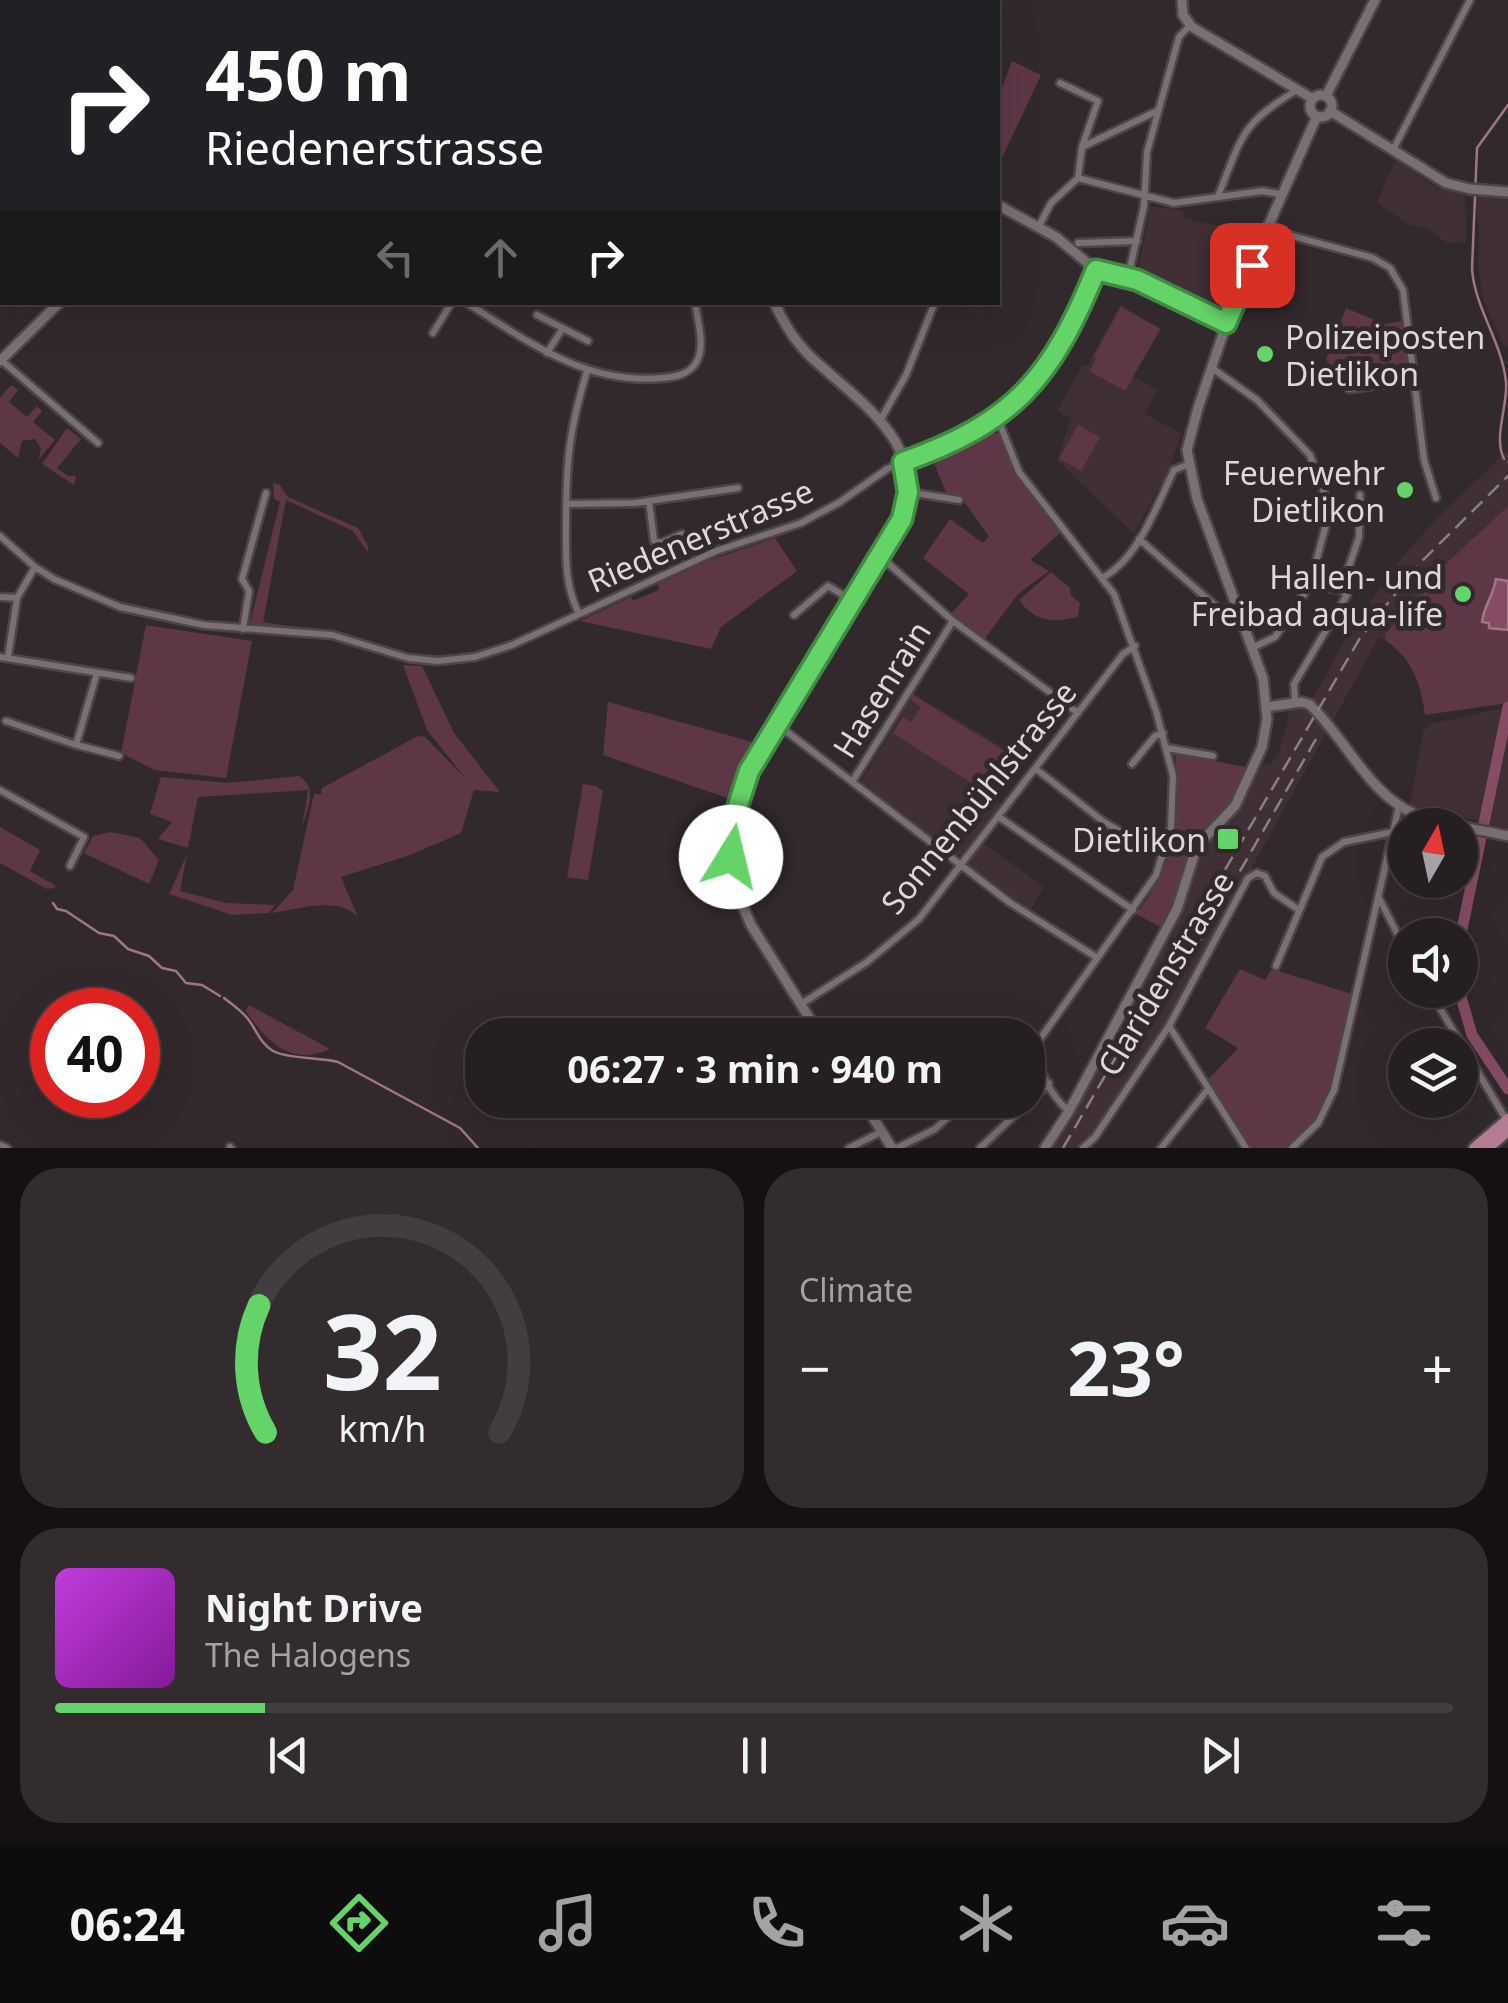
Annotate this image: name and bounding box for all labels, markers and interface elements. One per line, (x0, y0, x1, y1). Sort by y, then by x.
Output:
text: 450 m (205, 26, 412, 122)
icon: right (40, 40, 170, 170)
text: Riedenerstrasse (205, 117, 544, 178)
pin (1210, 223, 1295, 308)
icon: left (368, 230, 423, 285)
icon: ahead (473, 230, 528, 285)
icon: right (578, 230, 633, 285)
icon: arrive (1225, 238, 1280, 293)
place label: Polizeiposten Dietlikon (1285, 315, 1485, 395)
marker: Polizeiposten Dietlikon (1254, 343, 1276, 365)
place label: Feuerwehr Dietlikon (1223, 451, 1385, 531)
street label: Riedenerstrasse (581, 468, 819, 602)
marker: Feuerwehr Dietlikon (1394, 479, 1416, 501)
place label: Hallen- und Freibad aqua-life (1191, 555, 1443, 635)
marker: Hallen- und Freibad aqua-life (1452, 583, 1474, 605)
street label: Hasenrain (822, 613, 940, 765)
street label: Sonnenbühlstrasse (871, 672, 1085, 922)
position arrow (679, 805, 783, 909)
north arrow (1388, 808, 1478, 898)
map controls (1388, 808, 1478, 1118)
place label: Dietlikon (1072, 818, 1206, 861)
marker: Dietlikon (1215, 826, 1241, 852)
street label: Claridenstrasse (1087, 863, 1243, 1083)
button: sound (1388, 918, 1478, 1008)
speed limit sign: 40 (30, 988, 160, 1118)
button: layers (1388, 1028, 1478, 1118)
text: 06:27 · 3 min · 940 m (567, 1042, 943, 1094)
text: Climate (799, 1268, 913, 1311)
text: 32 (323, 1279, 441, 1420)
text: 23° (1067, 1316, 1185, 1418)
text: − (799, 1330, 830, 1405)
text: + (1422, 1330, 1453, 1405)
text: km/h (338, 1404, 426, 1452)
text: Night Drive (205, 1581, 423, 1633)
text: The Halogens (205, 1633, 411, 1676)
icon: previous (261, 1728, 316, 1783)
icon: pause (727, 1728, 782, 1783)
icon: next (1193, 1728, 1248, 1783)
icon: directions (324, 1888, 394, 1958)
icon: music (533, 1888, 603, 1958)
icon: phone (742, 1888, 812, 1958)
icon: climate (951, 1888, 1021, 1958)
icon: car (1160, 1888, 1230, 1958)
icon: filters (1369, 1888, 1439, 1958)
text: 06:24 (69, 1893, 185, 1954)

